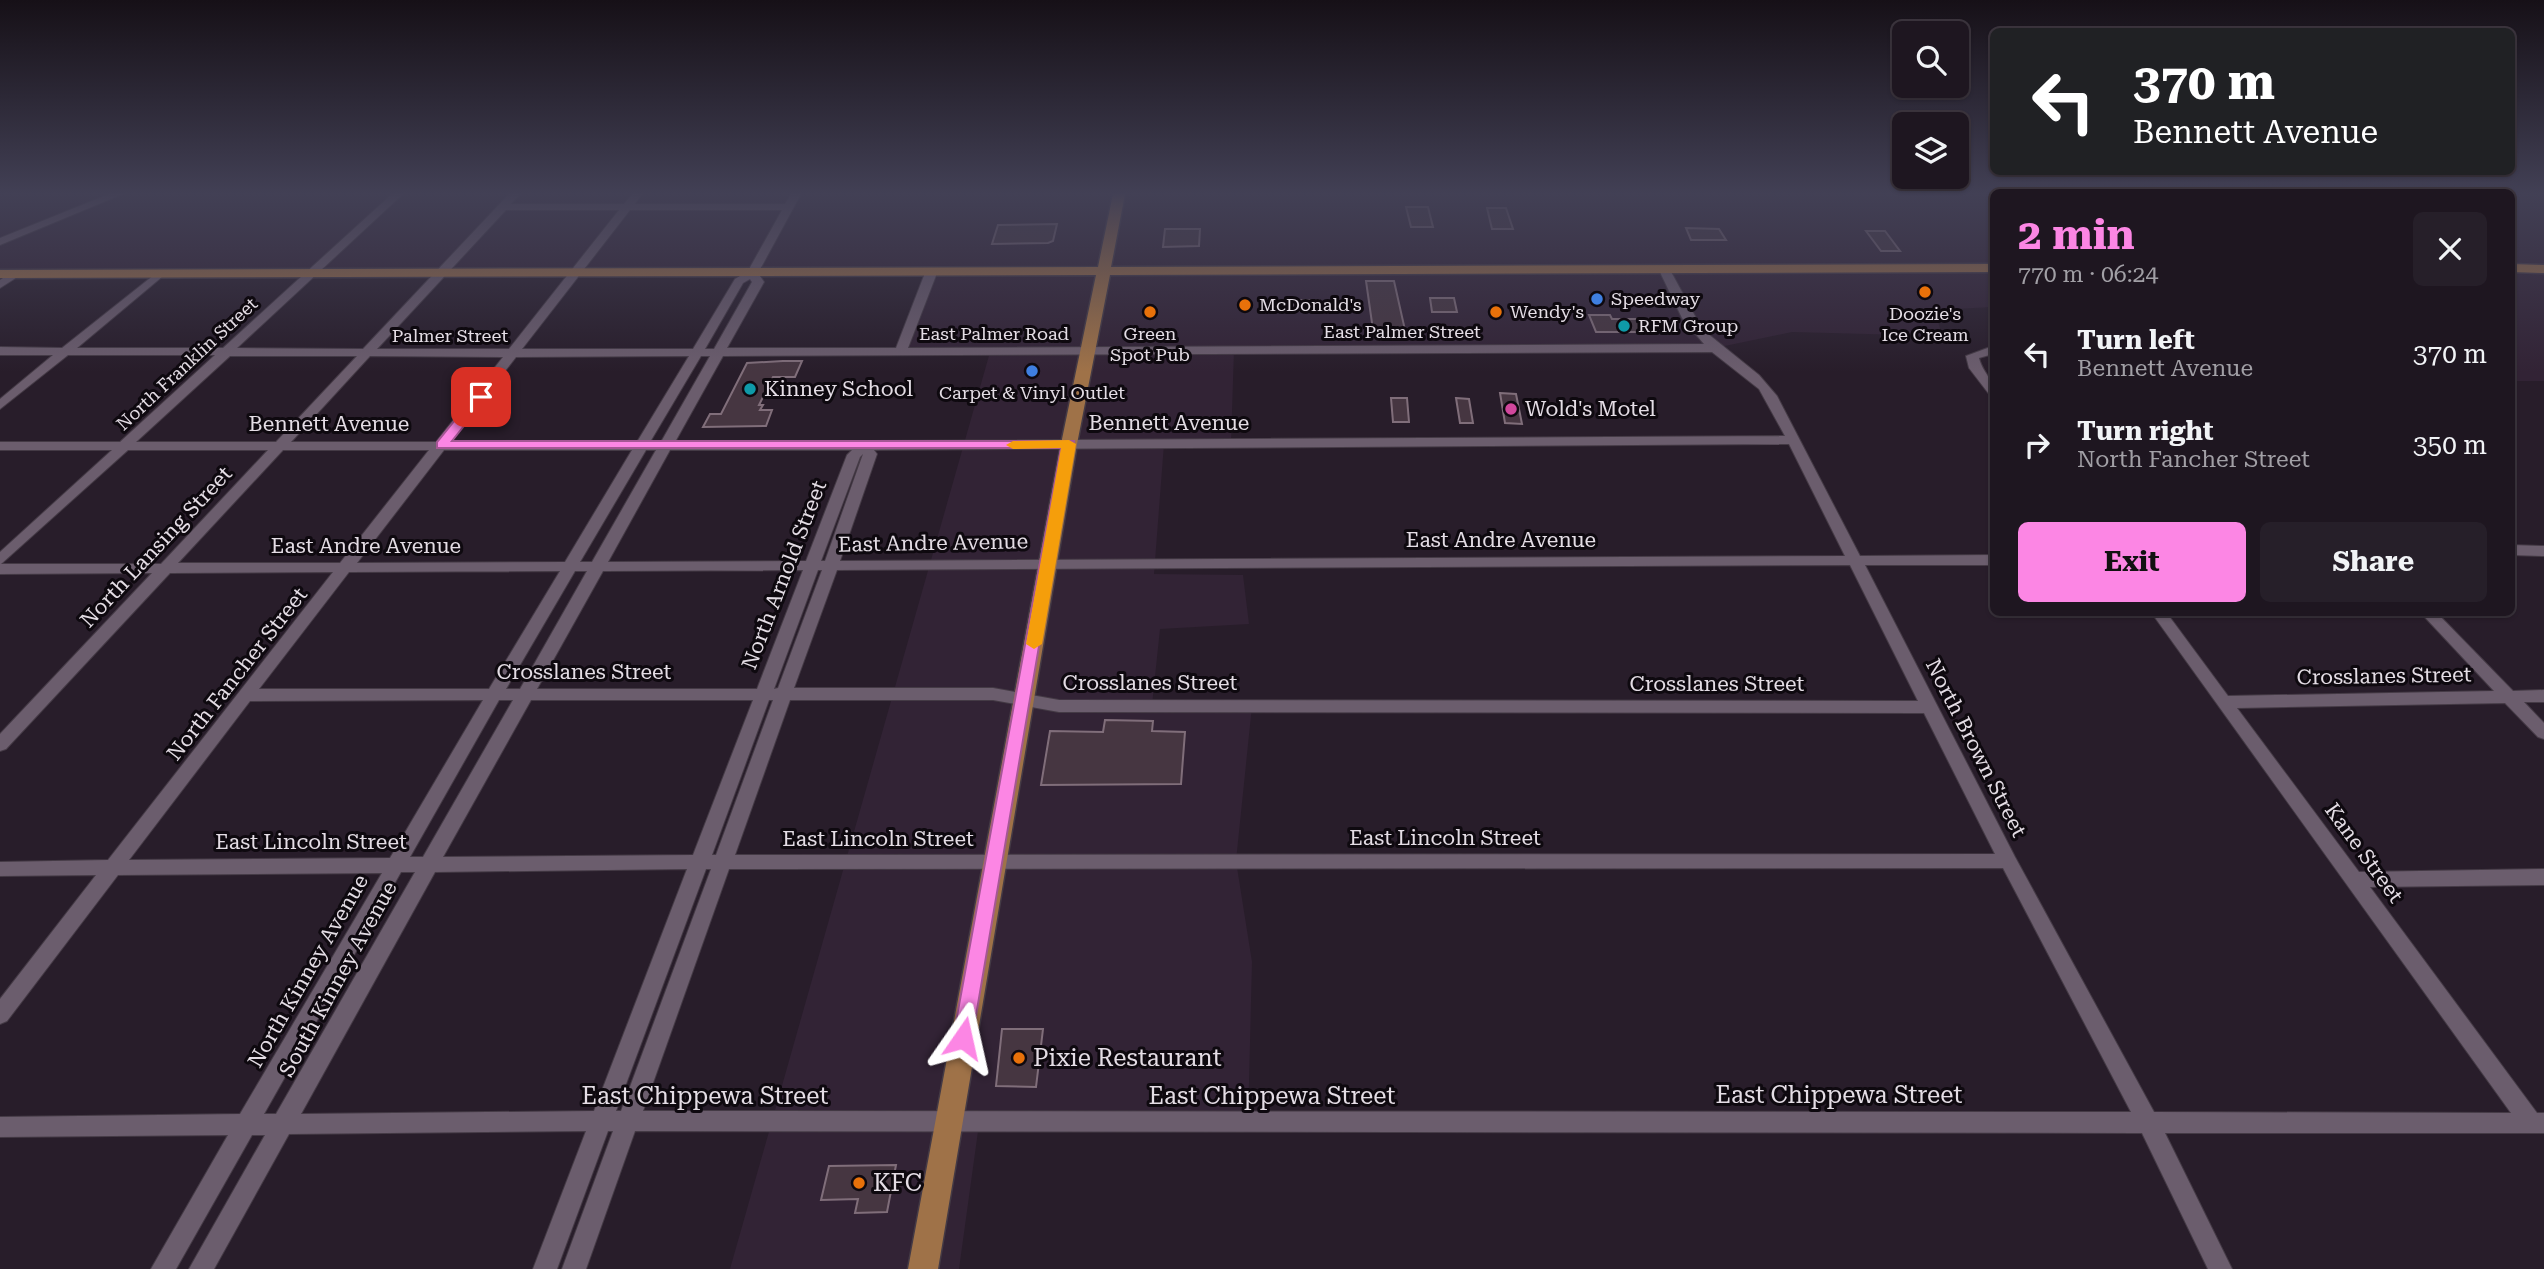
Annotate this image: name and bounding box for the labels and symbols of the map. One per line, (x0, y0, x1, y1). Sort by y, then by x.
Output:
marker: Doozie's Ice Cream (1917, 284, 1933, 300)
place label: Speedway (1611, 288, 1700, 309)
marker: Speedway (1589, 291, 1605, 307)
street label: North Franklin Street (112, 293, 262, 434)
place label: McDonald's (1259, 294, 1362, 315)
marker: McDonald's (1237, 297, 1253, 313)
place label: Wendy's (1510, 301, 1584, 322)
place label: Doozie's Ice Cream (1881, 303, 1969, 345)
marker: Green Spot Pub (1142, 304, 1158, 320)
marker: Wendy's (1488, 304, 1504, 320)
place label: RFM Group (1638, 315, 1738, 336)
marker: RFM Group (1616, 318, 1632, 334)
street label: East Palmer Street (1323, 321, 1481, 342)
street label: East Palmer Road (919, 323, 1069, 344)
place label: Green Spot Pub (1110, 323, 1190, 365)
street label: Palmer Street (392, 325, 508, 346)
marker: Carpet & Vinyl Outlet (1024, 363, 1040, 379)
pin (451, 367, 511, 427)
place label: Kinney School (764, 377, 914, 401)
marker: Kinney School (742, 381, 758, 397)
place label: Carpet & Vinyl Outlet (939, 382, 1125, 403)
place label: Wold's Motel (1525, 397, 1656, 421)
marker: Wold's Motel (1503, 401, 1519, 417)
street label: Bennett Avenue (1089, 411, 1249, 435)
street label: Bennett Avenue (249, 412, 409, 436)
street label: North Lansing Street (75, 462, 237, 632)
street label: North Arnold Street (737, 477, 831, 673)
street label: East Andre Avenue (1406, 528, 1596, 552)
street label: East Andre Avenue (838, 529, 1028, 557)
street label: East Andre Avenue (271, 534, 461, 558)
street label: North Fancher Street (162, 583, 312, 765)
street label: North Brown Street (1921, 655, 2031, 841)
street label: Crosslanes Street (497, 660, 672, 684)
street label: Crosslanes Street (2296, 662, 2472, 690)
street label: Crosslanes Street (1063, 671, 1238, 695)
street label: Crosslanes Street (1630, 672, 1805, 696)
street label: Kane Street (2320, 799, 2408, 907)
street label: East Lincoln Street (1349, 826, 1541, 850)
street label: East Lincoln Street (782, 827, 974, 851)
street label: East Lincoln Street (215, 830, 407, 854)
street label: North Kinney Avenue (243, 870, 373, 1072)
street label: South Kinney Avenue (274, 877, 402, 1081)
position arrow (926, 1001, 1000, 1075)
place label: Pixie Restaurant (1033, 1044, 1222, 1072)
marker: Pixie Restaurant (1011, 1050, 1027, 1066)
street label: East Chippewa Street (1715, 1081, 1963, 1109)
street label: East Chippewa Street (581, 1082, 829, 1110)
street label: East Chippewa Street (1148, 1082, 1396, 1110)
place label: KFC (873, 1169, 922, 1197)
marker: KFC (851, 1175, 867, 1191)

